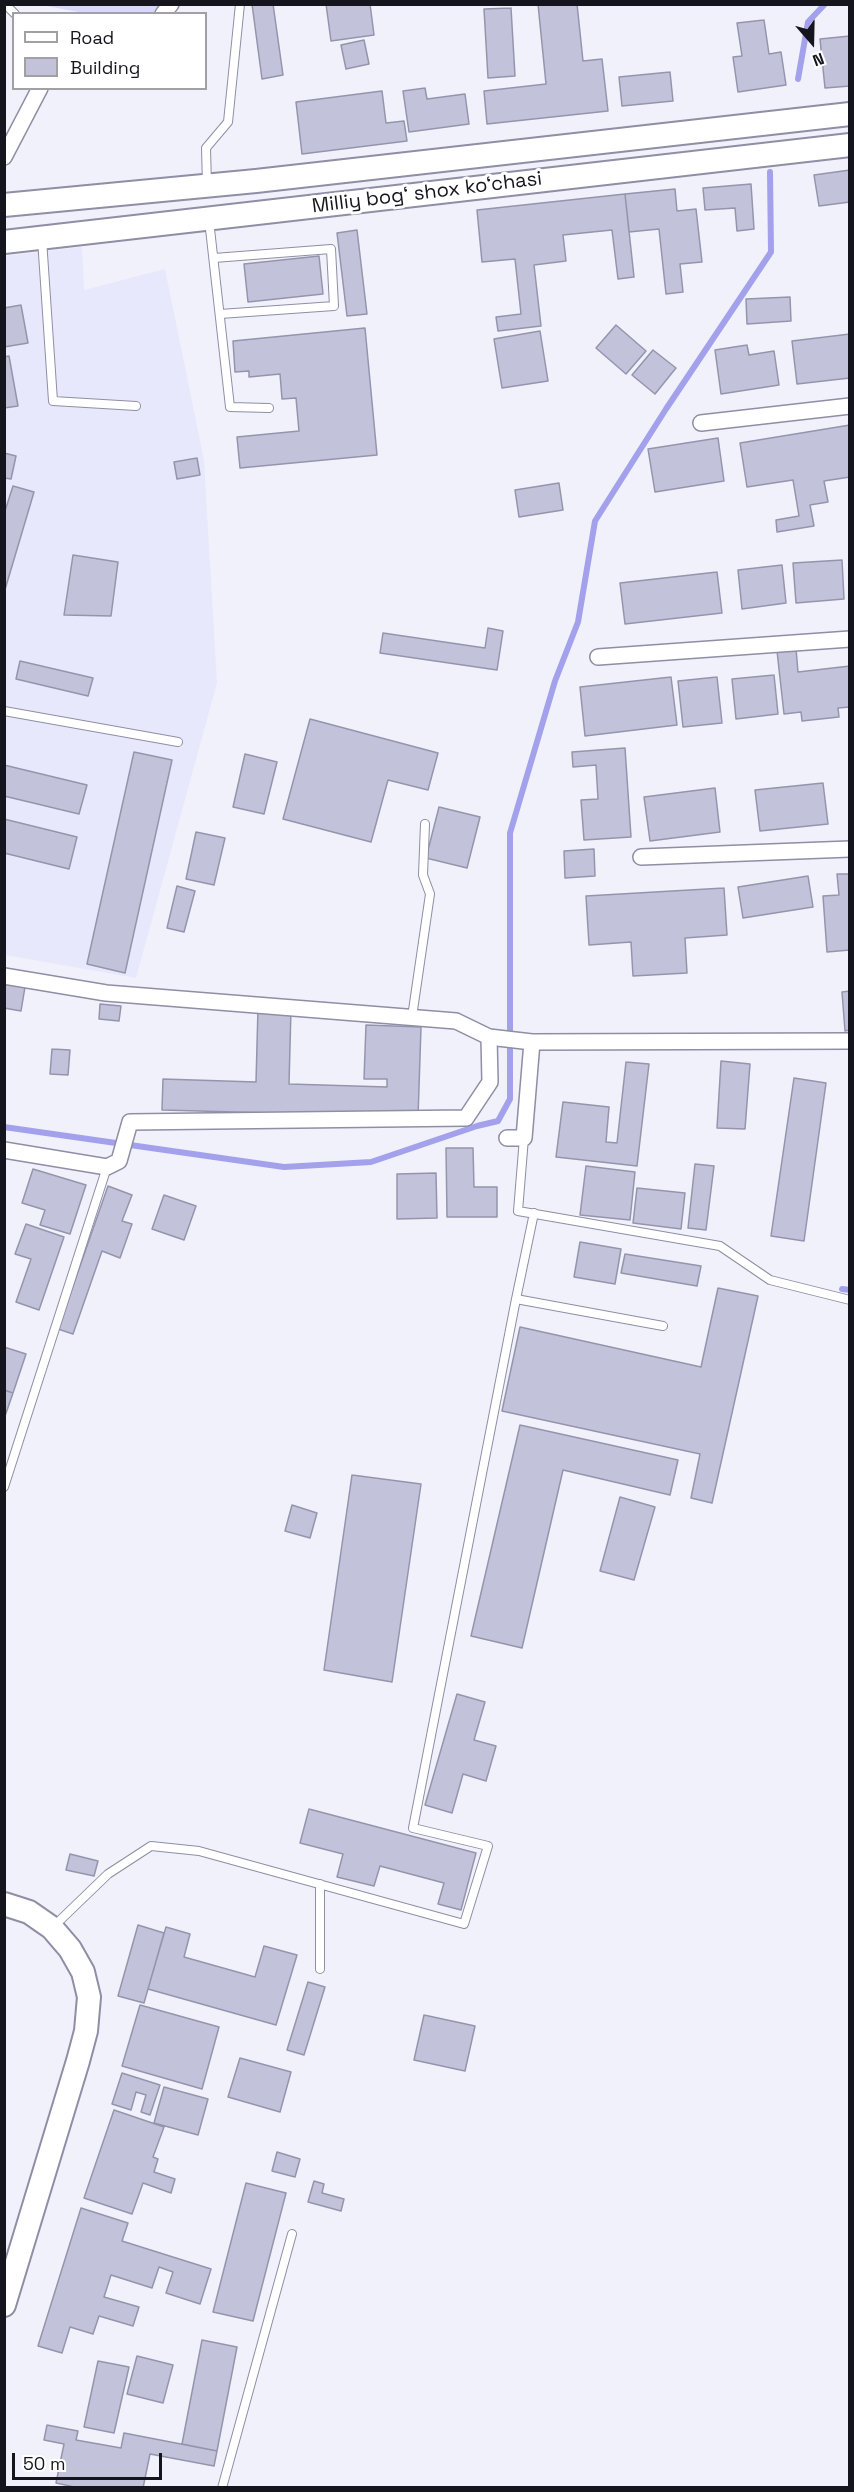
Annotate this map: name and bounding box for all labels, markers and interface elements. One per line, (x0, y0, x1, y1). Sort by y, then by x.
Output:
legend (12, 12, 207, 90)
north arrow (782, 12, 842, 72)
text: Road (70, 26, 114, 49)
text: N (810, 48, 827, 71)
text: Building (70, 56, 140, 79)
street label: Milliy bog‘ shox ko‘chasi (311, 167, 543, 219)
scale bar (15, 2441, 165, 2479)
text: 50 m (23, 2452, 65, 2475)

